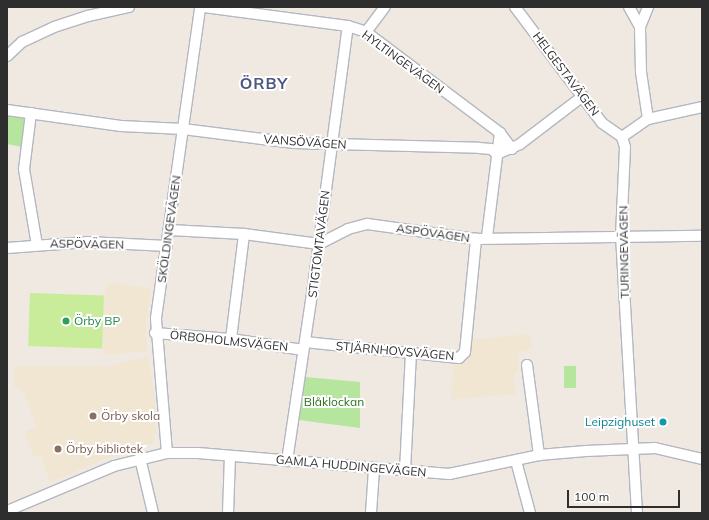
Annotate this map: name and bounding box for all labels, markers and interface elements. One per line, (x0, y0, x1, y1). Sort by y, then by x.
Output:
street label: HYLTINGEVÄGEN (359, 27, 447, 97)
street label: HELGESTAVÄGEN (530, 29, 602, 119)
district label: ÖRBY (240, 73, 288, 93)
street label: VANSÖVÄGEN (263, 132, 347, 152)
street label: SKÖLDINGEVÄGEN (154, 174, 184, 284)
street label: STIGTOMTAVÄGEN (305, 189, 333, 299)
street label: TURINGEVÄGEN (616, 205, 632, 299)
street label: ASPÖVÄGEN (395, 221, 471, 245)
street label: ASPÖVÄGEN (50, 236, 124, 252)
place label: Örby BP (74, 314, 120, 328)
marker: Örby BP (61, 316, 71, 326)
street label: ÖRBOHOLMSVÄGEN (169, 328, 289, 354)
street label: STJÄRNHOVSVÄGEN (335, 339, 455, 363)
park label: Blåklockan (304, 395, 364, 409)
place label: Örby skola (101, 409, 160, 423)
marker: Örby skola (88, 411, 98, 421)
place label: Leipzighuset (585, 415, 655, 429)
marker: Leipzighuset (658, 417, 668, 427)
place label: Örby bibliotek (66, 442, 143, 456)
marker: Örby bibliotek (53, 444, 63, 454)
street label: GAMLA HUDDINGEVÄGEN (275, 452, 427, 480)
scale bar (569, 482, 682, 508)
text: 100 m (574, 489, 609, 504)

